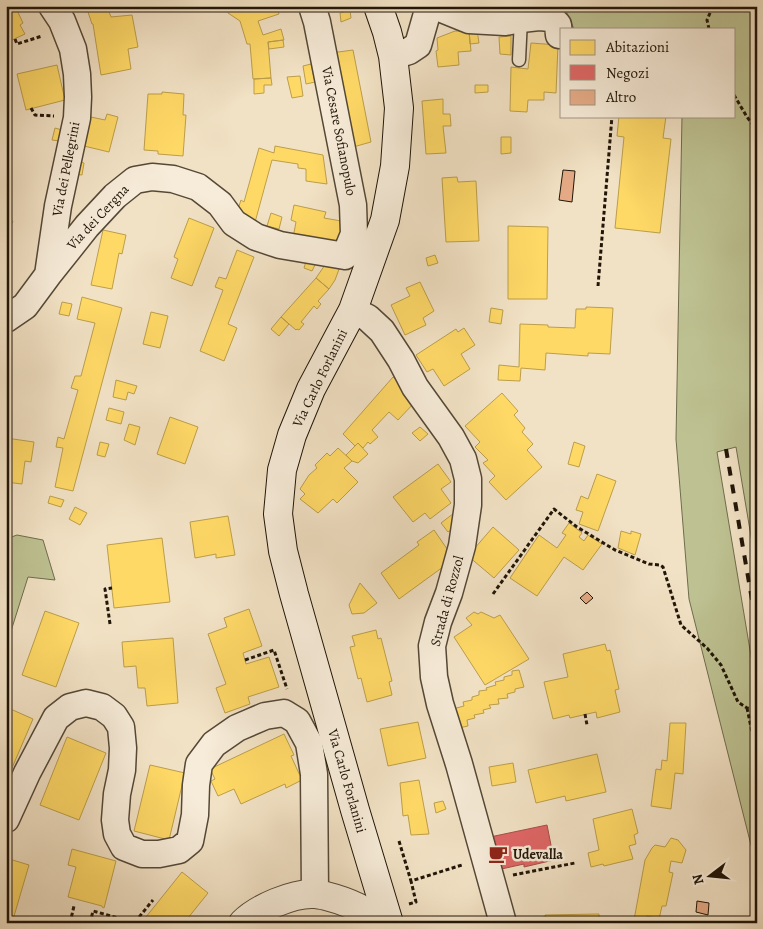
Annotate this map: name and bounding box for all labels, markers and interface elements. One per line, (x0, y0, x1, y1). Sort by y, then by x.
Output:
legend (560, 28, 736, 118)
text: Abitazioni (605, 37, 669, 57)
text: Negozi (606, 63, 649, 83)
street label: Via Cesare Sofianopulo (317, 64, 361, 197)
text: Altro (605, 87, 636, 107)
street label: Via dei Pellegrini (47, 120, 84, 219)
street label: Via dei Cergna (62, 180, 134, 255)
street label: Via Carlo Forlanini (288, 326, 352, 431)
street label: Strada di Rozzol (426, 553, 468, 648)
street label: Via Carlo Forlanini (323, 726, 371, 835)
cafe icon: Udevalla (487, 843, 509, 865)
place label: Udevalla (513, 845, 563, 864)
north arrow (686, 852, 736, 902)
text: N (687, 872, 709, 887)

